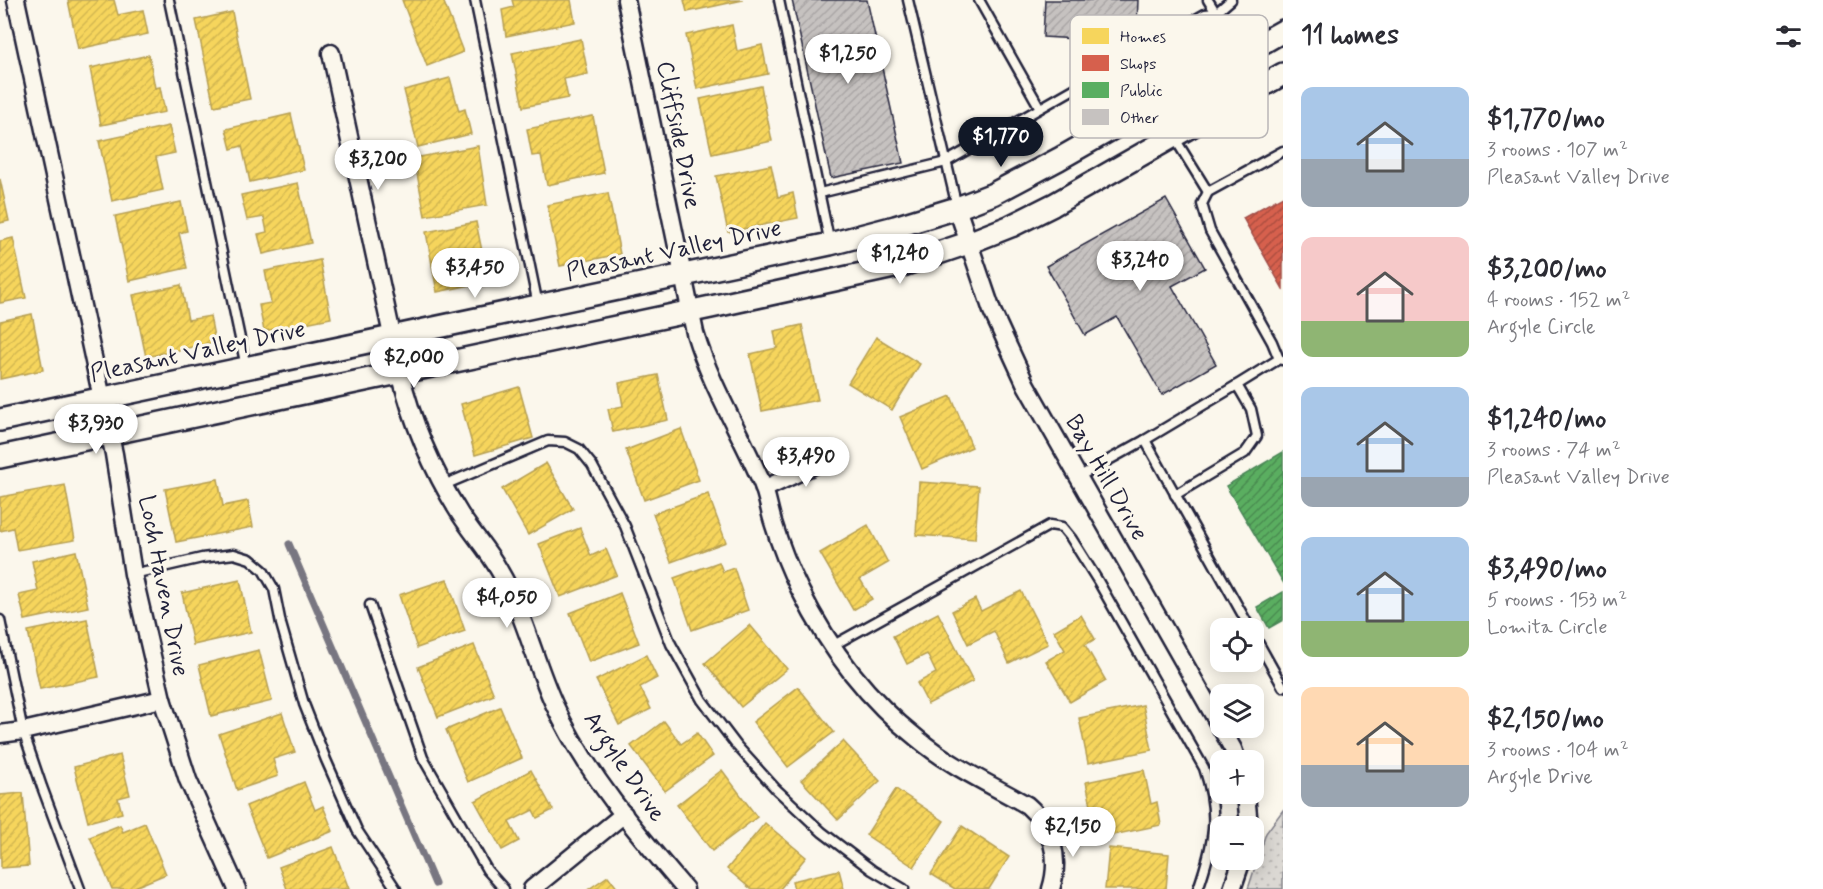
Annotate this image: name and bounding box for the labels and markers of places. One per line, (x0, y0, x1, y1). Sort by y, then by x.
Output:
pin: $1,250 (799, 34, 897, 85)
pin: $1,770 (952, 117, 1050, 168)
pin: $3,200 (329, 140, 427, 191)
pin: $1,240 (851, 234, 949, 285)
pin: $3,240 (1091, 241, 1189, 292)
pin: $3,450 (426, 248, 524, 299)
pin: $2,000 (365, 338, 463, 389)
pin: $3,930 (47, 404, 145, 455)
pin: $3,490 (757, 437, 855, 488)
pin: $4,050 (458, 578, 556, 629)
pin: $2,150 (1024, 807, 1122, 858)

